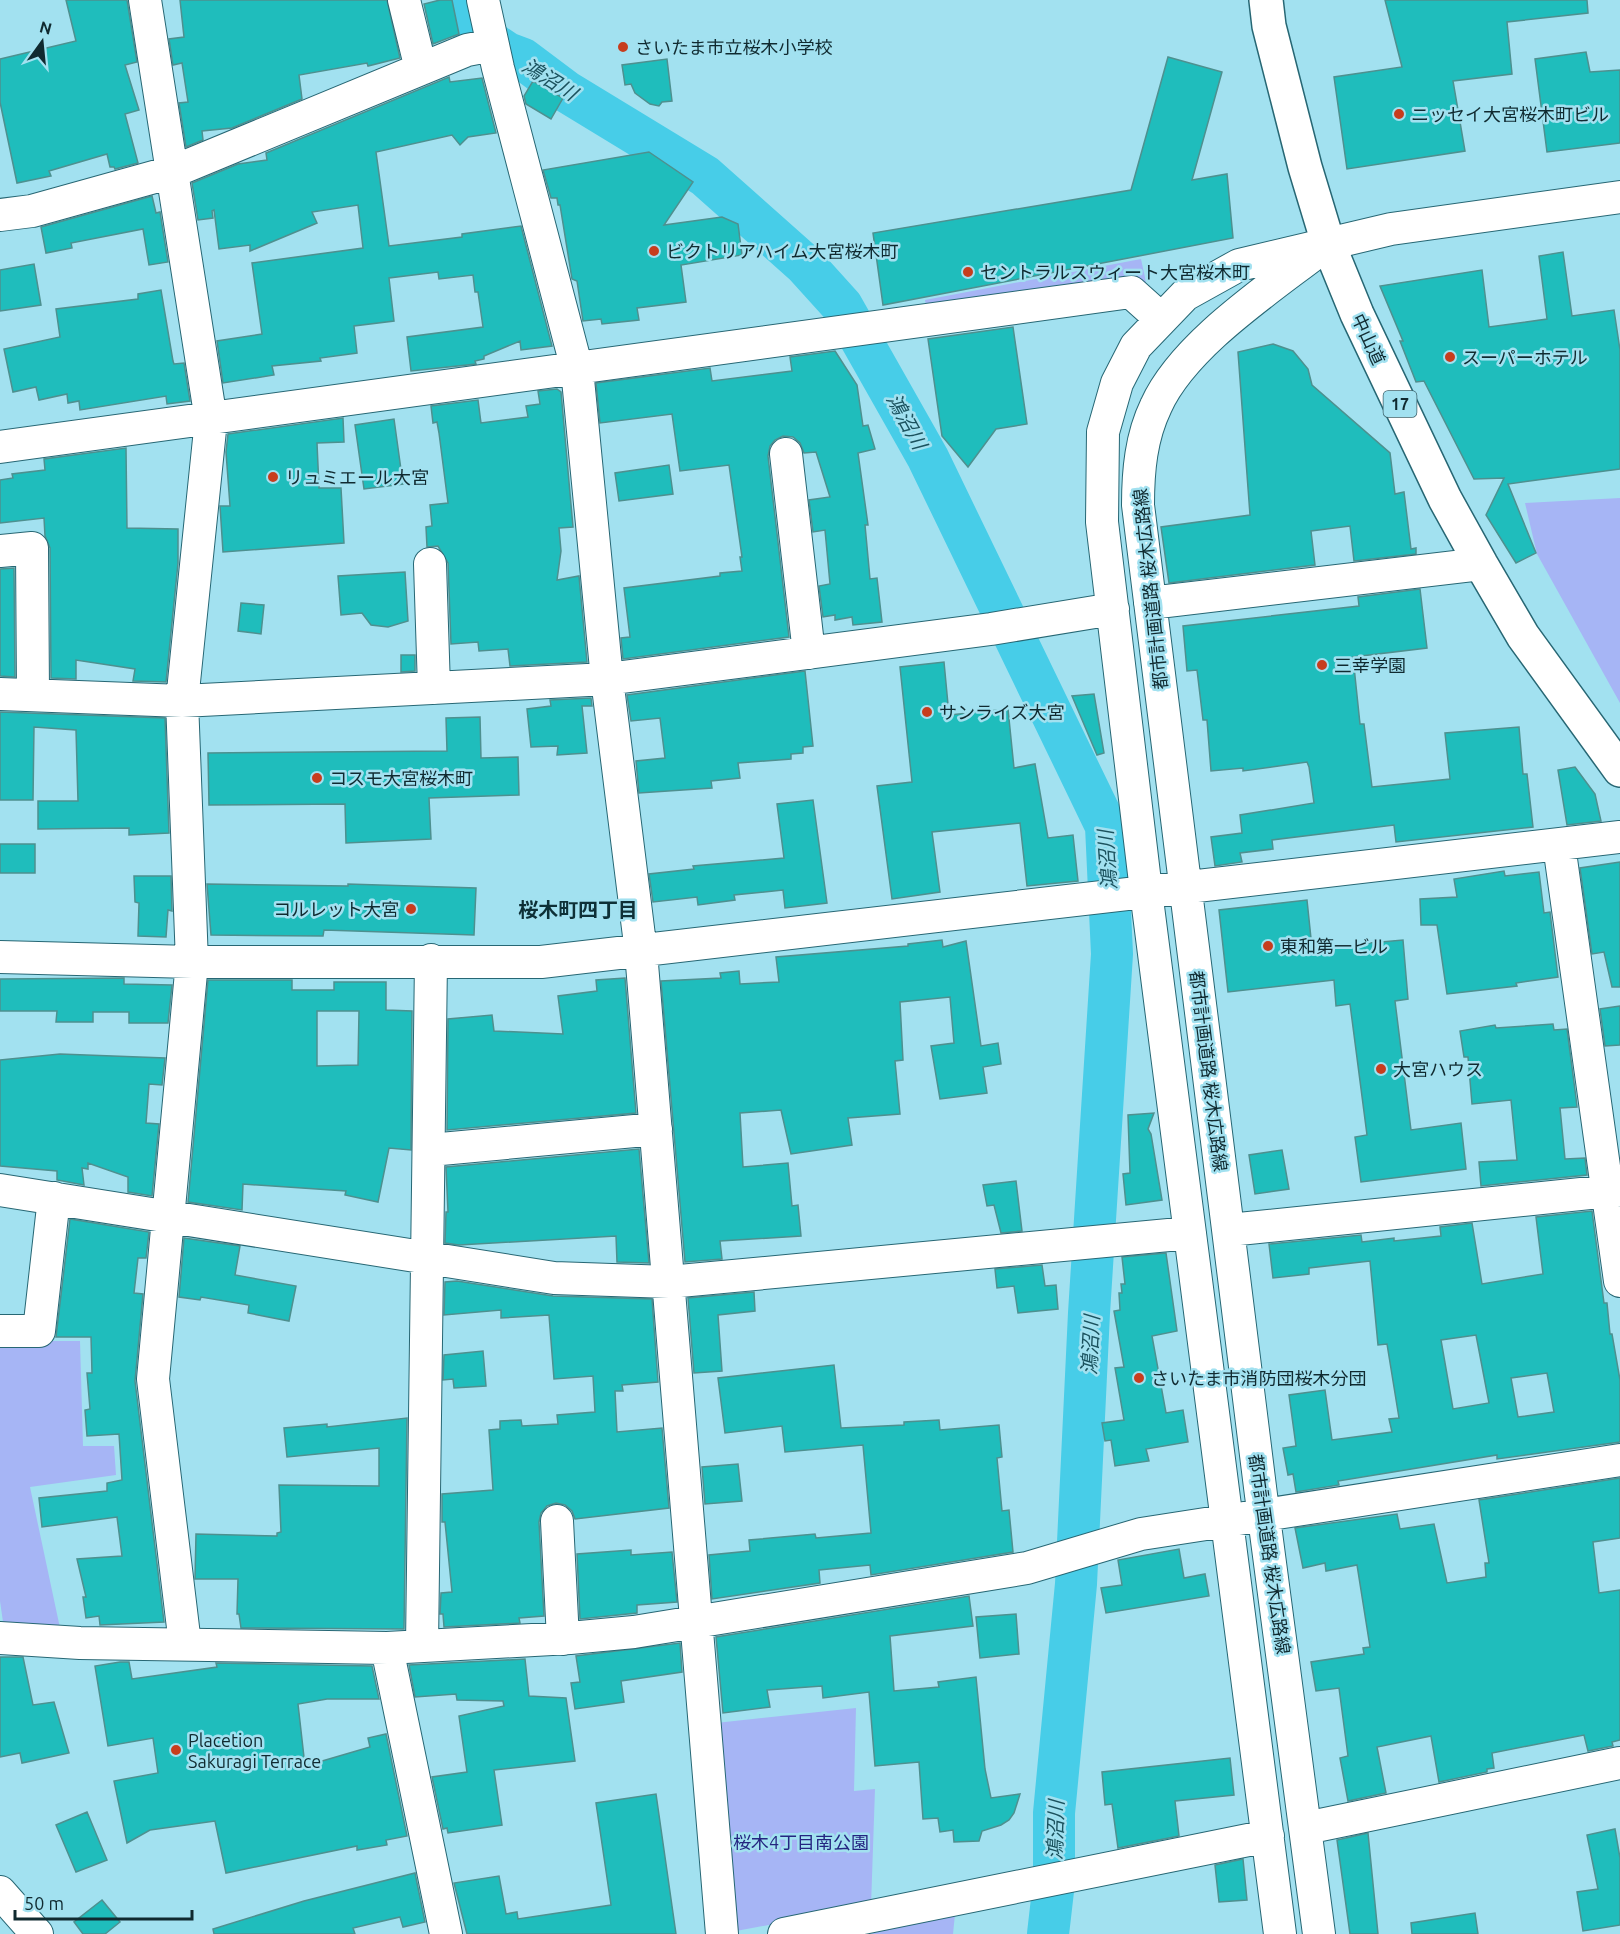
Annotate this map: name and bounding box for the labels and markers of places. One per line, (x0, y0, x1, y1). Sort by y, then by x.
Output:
place label: さいたま市立桜木小学校 (635, 37, 832, 57)
marker: さいたま市立桜木小学校 (616, 40, 630, 54)
place label: ニッセイ大宮桜木町ビル (1411, 104, 1609, 124)
marker: ニッセイ大宮桜木町ビル (1392, 107, 1406, 121)
place label: ビクトリアハイム大宮桜木町 (666, 241, 899, 261)
marker: ビクトリアハイム大宮桜木町 (647, 244, 661, 258)
place label: セントラルスウィート大宮桜木町 (980, 262, 1250, 282)
marker: セントラルスウィート大宮桜木町 (961, 265, 975, 279)
place label: スーパーホテル (1462, 347, 1588, 367)
marker: スーパーホテル (1443, 350, 1457, 364)
place label: リュミエール大宮 (285, 467, 429, 487)
marker: リュミエール大宮 (266, 470, 280, 484)
place label: 三幸学園 (1334, 655, 1406, 675)
marker: 三幸学園 (1315, 658, 1329, 672)
place label: サンライズ大宮 (939, 702, 1064, 722)
marker: サンライズ大宮 (920, 705, 934, 719)
place label: コスモ大宮桜木町 (329, 768, 473, 788)
marker: コスモ大宮桜木町 (310, 771, 324, 785)
place label: コルレット大宮 (273, 899, 399, 919)
marker: コルレット大宮 (404, 902, 418, 916)
place label: 東和第一ビル (1280, 936, 1388, 956)
marker: 東和第一ビル (1261, 939, 1275, 953)
place label: 大宮ハウス (1393, 1059, 1483, 1079)
marker: 大宮ハウス (1374, 1062, 1388, 1076)
place label: さいたま市消防団桜木分団 (1151, 1368, 1366, 1388)
marker: さいたま市消防団桜木分団 (1132, 1371, 1146, 1385)
place label: Placetion Sakuragi Terrace (188, 1730, 321, 1771)
marker: Placetion Sakuragi Terrace (169, 1743, 183, 1757)

